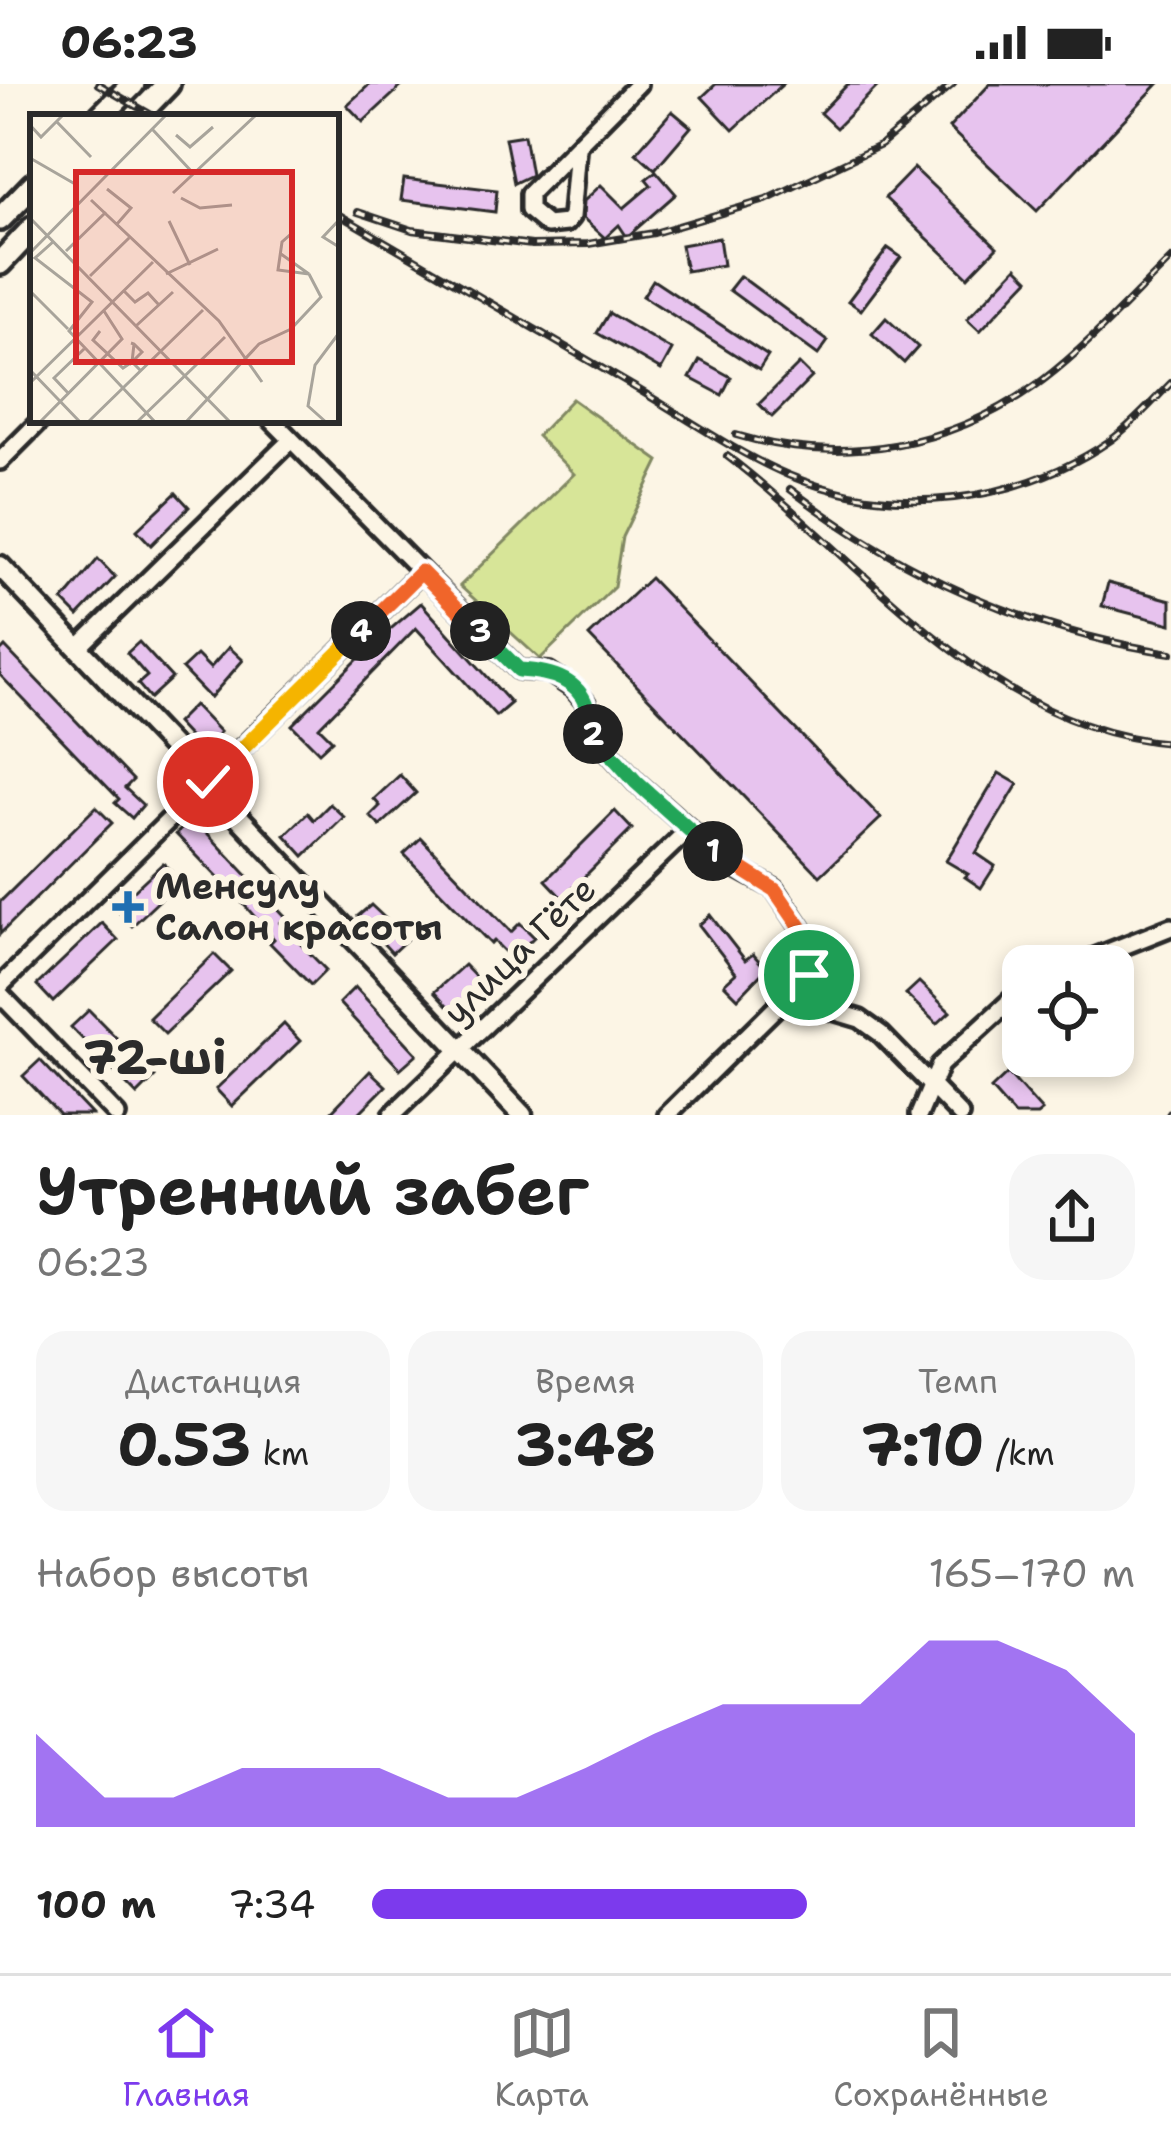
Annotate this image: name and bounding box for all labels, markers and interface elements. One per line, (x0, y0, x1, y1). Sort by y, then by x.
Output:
text: 06:23 (60, 12, 198, 72)
inset map (30, 114, 339, 423)
pin: 4 (331, 601, 391, 661)
pin: 3 (450, 601, 510, 661)
text: 4 (349, 608, 373, 653)
text: 3 (468, 608, 492, 653)
pin: 2 (563, 704, 623, 764)
text: 2 (581, 711, 605, 756)
pin (157, 731, 259, 833)
icon: check (175, 749, 241, 815)
pin: 1 (683, 821, 743, 881)
text: 1 (705, 828, 721, 873)
place label: Менсулу Салон красоты (155, 862, 443, 952)
street label: улица Гёте (432, 865, 607, 1036)
marker: Менсулу Салон красоты (112, 891, 144, 923)
pin (758, 924, 860, 1026)
icon: arrive (776, 942, 842, 1008)
map controls (1002, 945, 1134, 1077)
button: locate (1002, 945, 1134, 1077)
district label: 72-ші (83, 1025, 227, 1089)
text: Утренний забег (36, 1147, 589, 1235)
button: share (1009, 1154, 1135, 1280)
text: 06:23 (36, 1236, 150, 1288)
text: Дистанция (125, 1359, 302, 1404)
text: Время (535, 1359, 636, 1404)
text: Темп (918, 1359, 998, 1404)
text: 0.53 (117, 1404, 251, 1484)
text: 3:48 (514, 1404, 657, 1484)
text: 7:10 (861, 1404, 984, 1484)
text: km (251, 1431, 309, 1476)
text: /km (984, 1431, 1055, 1476)
text: Набор высоты (36, 1547, 310, 1599)
text: 165–170 m (928, 1547, 1135, 1599)
text: 100 m (36, 1878, 156, 1930)
text: 7:34 (228, 1878, 316, 1930)
tab: Главная (122, 2000, 250, 2117)
tab: Карта (494, 2000, 589, 2117)
tab: Сохранённые (833, 2000, 1049, 2117)

